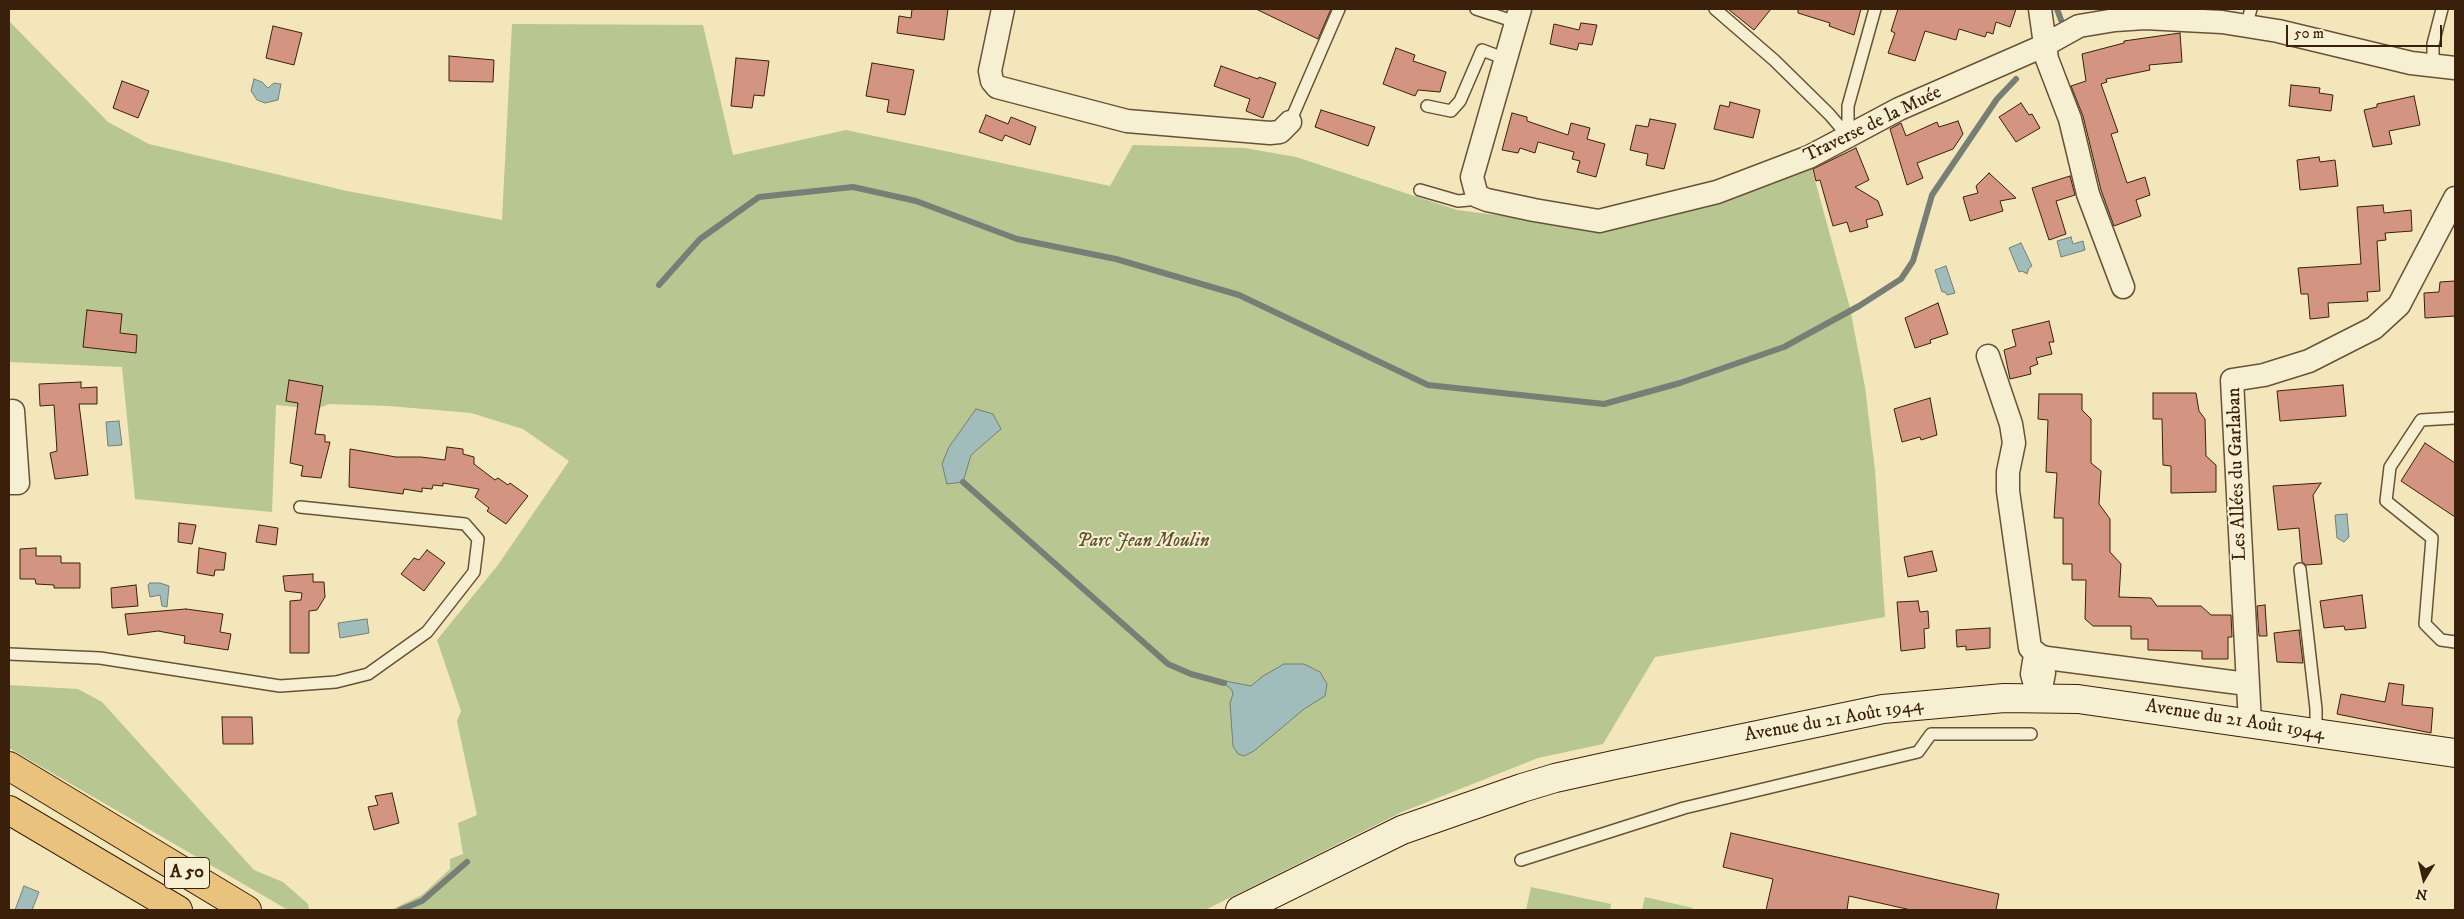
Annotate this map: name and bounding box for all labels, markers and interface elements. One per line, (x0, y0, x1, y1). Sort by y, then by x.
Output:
scale bar (2289, 15, 2445, 47)
text: 50 m (2294, 24, 2324, 43)
street label: Traverse de la Muée (1800, 82, 1946, 168)
street label: Les Allées du Garlaban (2224, 387, 2252, 561)
park label: Parc Jean Moulin (1077, 531, 1209, 553)
street label: Avenue du 21 Août 1944 (1743, 694, 1925, 748)
street label: Avenue du 21 Août 1944 (2144, 696, 2326, 746)
north arrow (2399, 854, 2449, 904)
road number: A 50 (164, 858, 210, 888)
text: N (2415, 884, 2429, 904)

